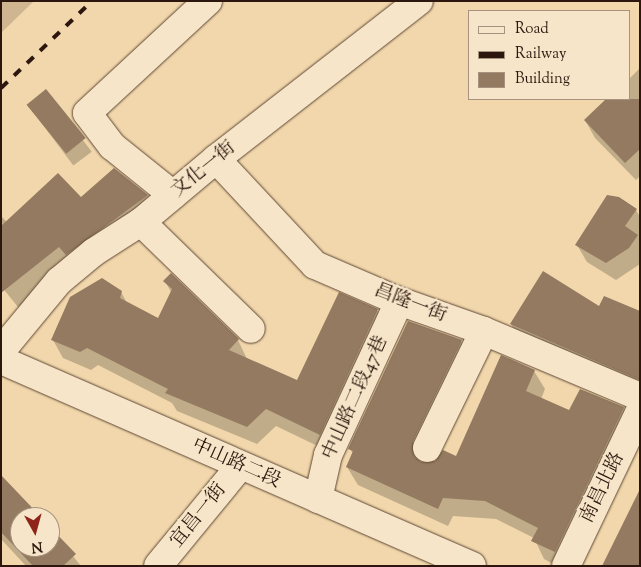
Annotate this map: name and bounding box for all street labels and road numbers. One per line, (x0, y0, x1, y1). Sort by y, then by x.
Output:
street label: 文化一街 (167, 137, 241, 203)
street label: 昌隆一街 (370, 280, 450, 328)
street label: 中山路二段47巷 (319, 333, 393, 463)
street label: 中山路二段 (188, 434, 284, 494)
street label: 南昌北路 (576, 449, 630, 527)
street label: 宜昌一街 (166, 479, 232, 553)

